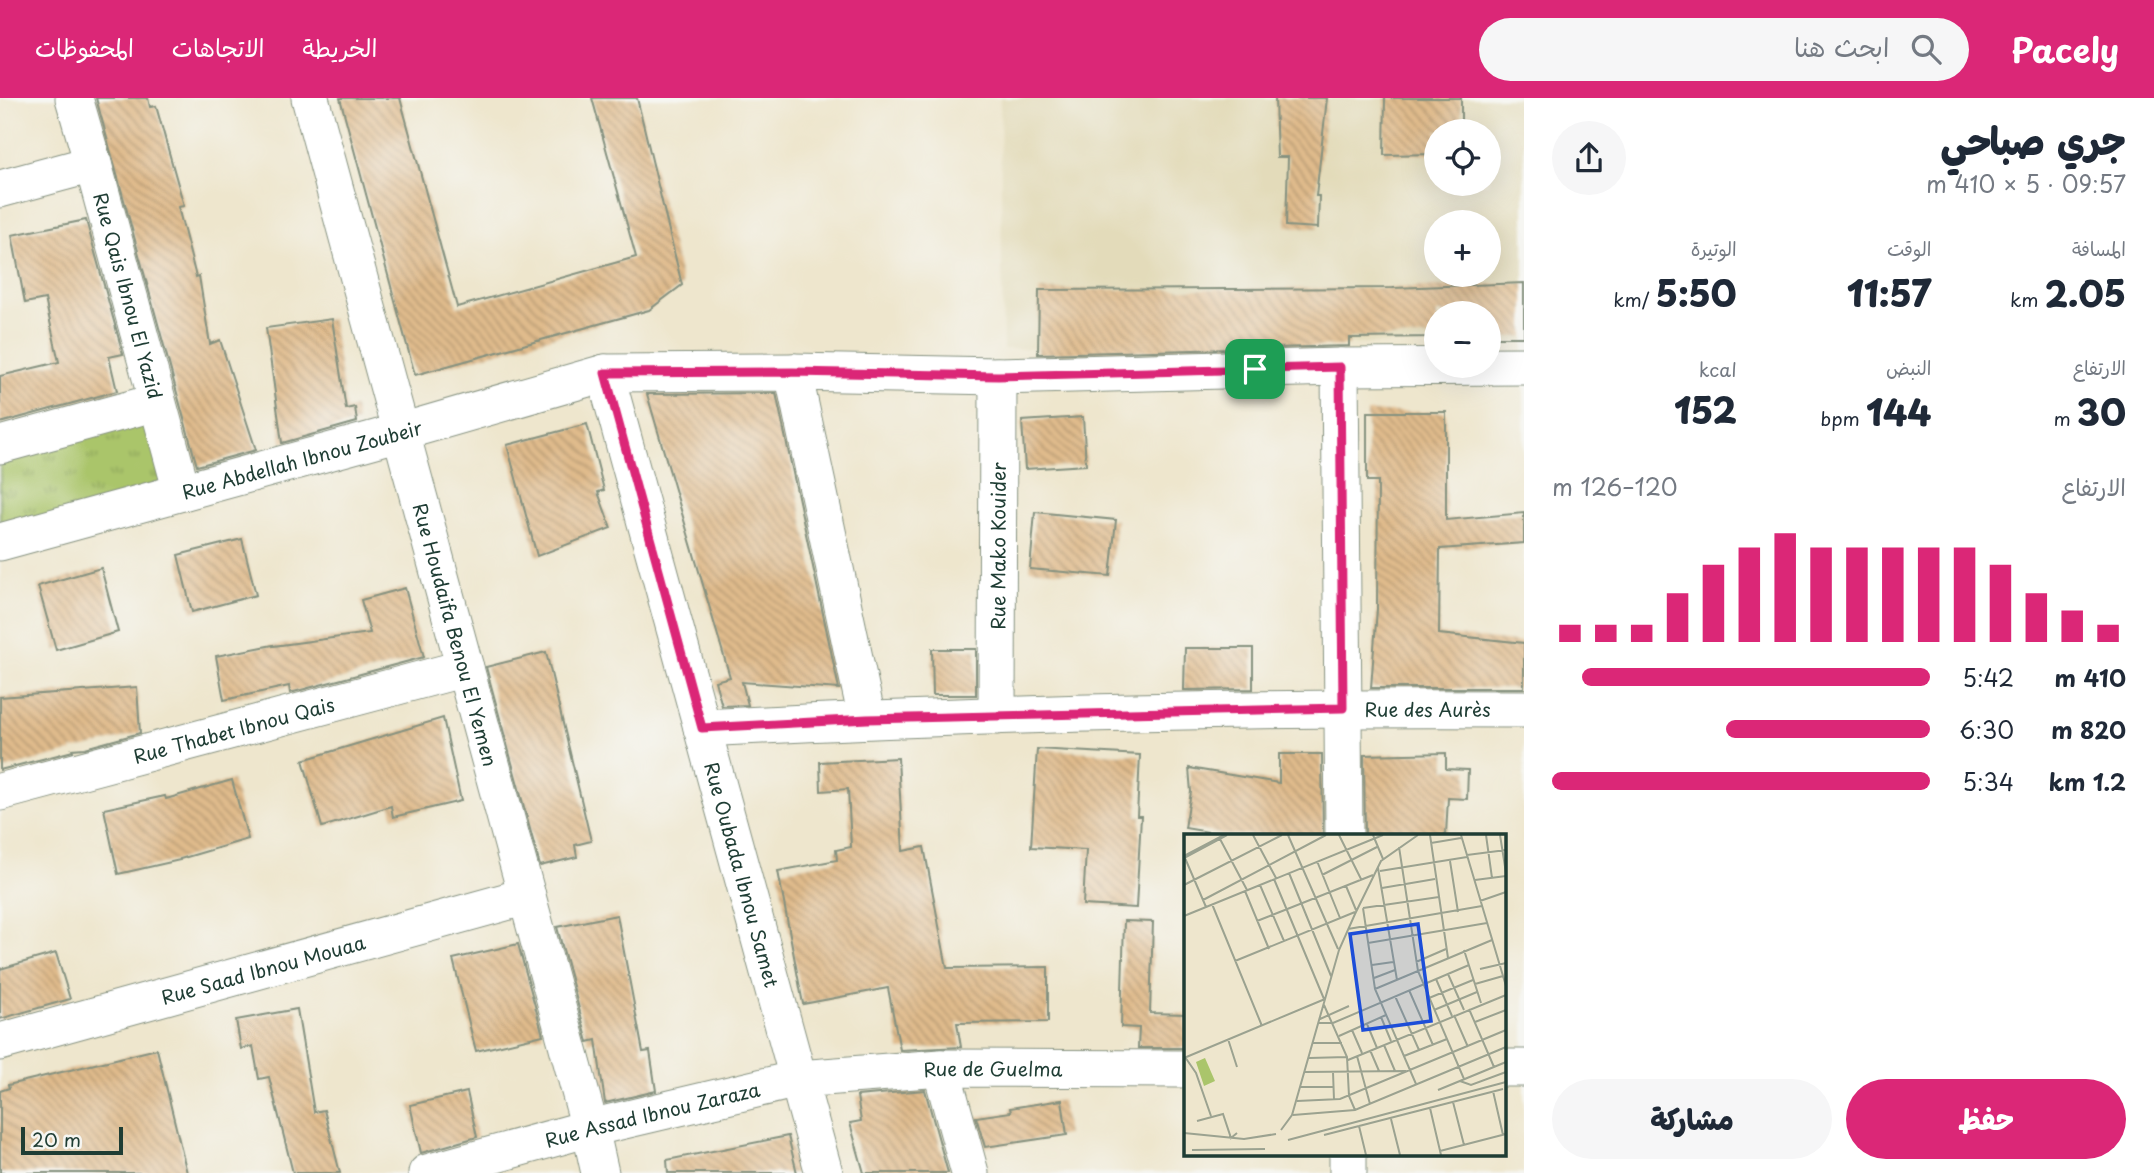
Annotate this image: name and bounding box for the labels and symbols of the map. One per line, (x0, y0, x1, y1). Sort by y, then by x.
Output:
street label: Rue Qais Ibnou El Yazid (87, 189, 170, 402)
pin (1225, 339, 1285, 399)
street label: Rue Abdellah Ibnou Zoubeir (179, 413, 426, 505)
street label: Rue Mako Kouider (983, 462, 1012, 630)
street label: Rue Houdaifa Benou El Yemen (407, 500, 505, 769)
street label: Rue Thabet Ibnou Qais (130, 689, 338, 770)
street label: Rue des Aurès (1364, 695, 1491, 723)
street label: Rue Oubada Ibnou Samet (698, 759, 786, 990)
inset map (1184, 834, 1506, 1156)
street label: Rue Saad Ibnou Mouaa (158, 927, 369, 1011)
street label: Rue de Guelma (922, 1054, 1063, 1083)
street label: Rue Assad Ibnou Zaraza (542, 1074, 763, 1154)
scale bar (21, 1124, 122, 1156)

